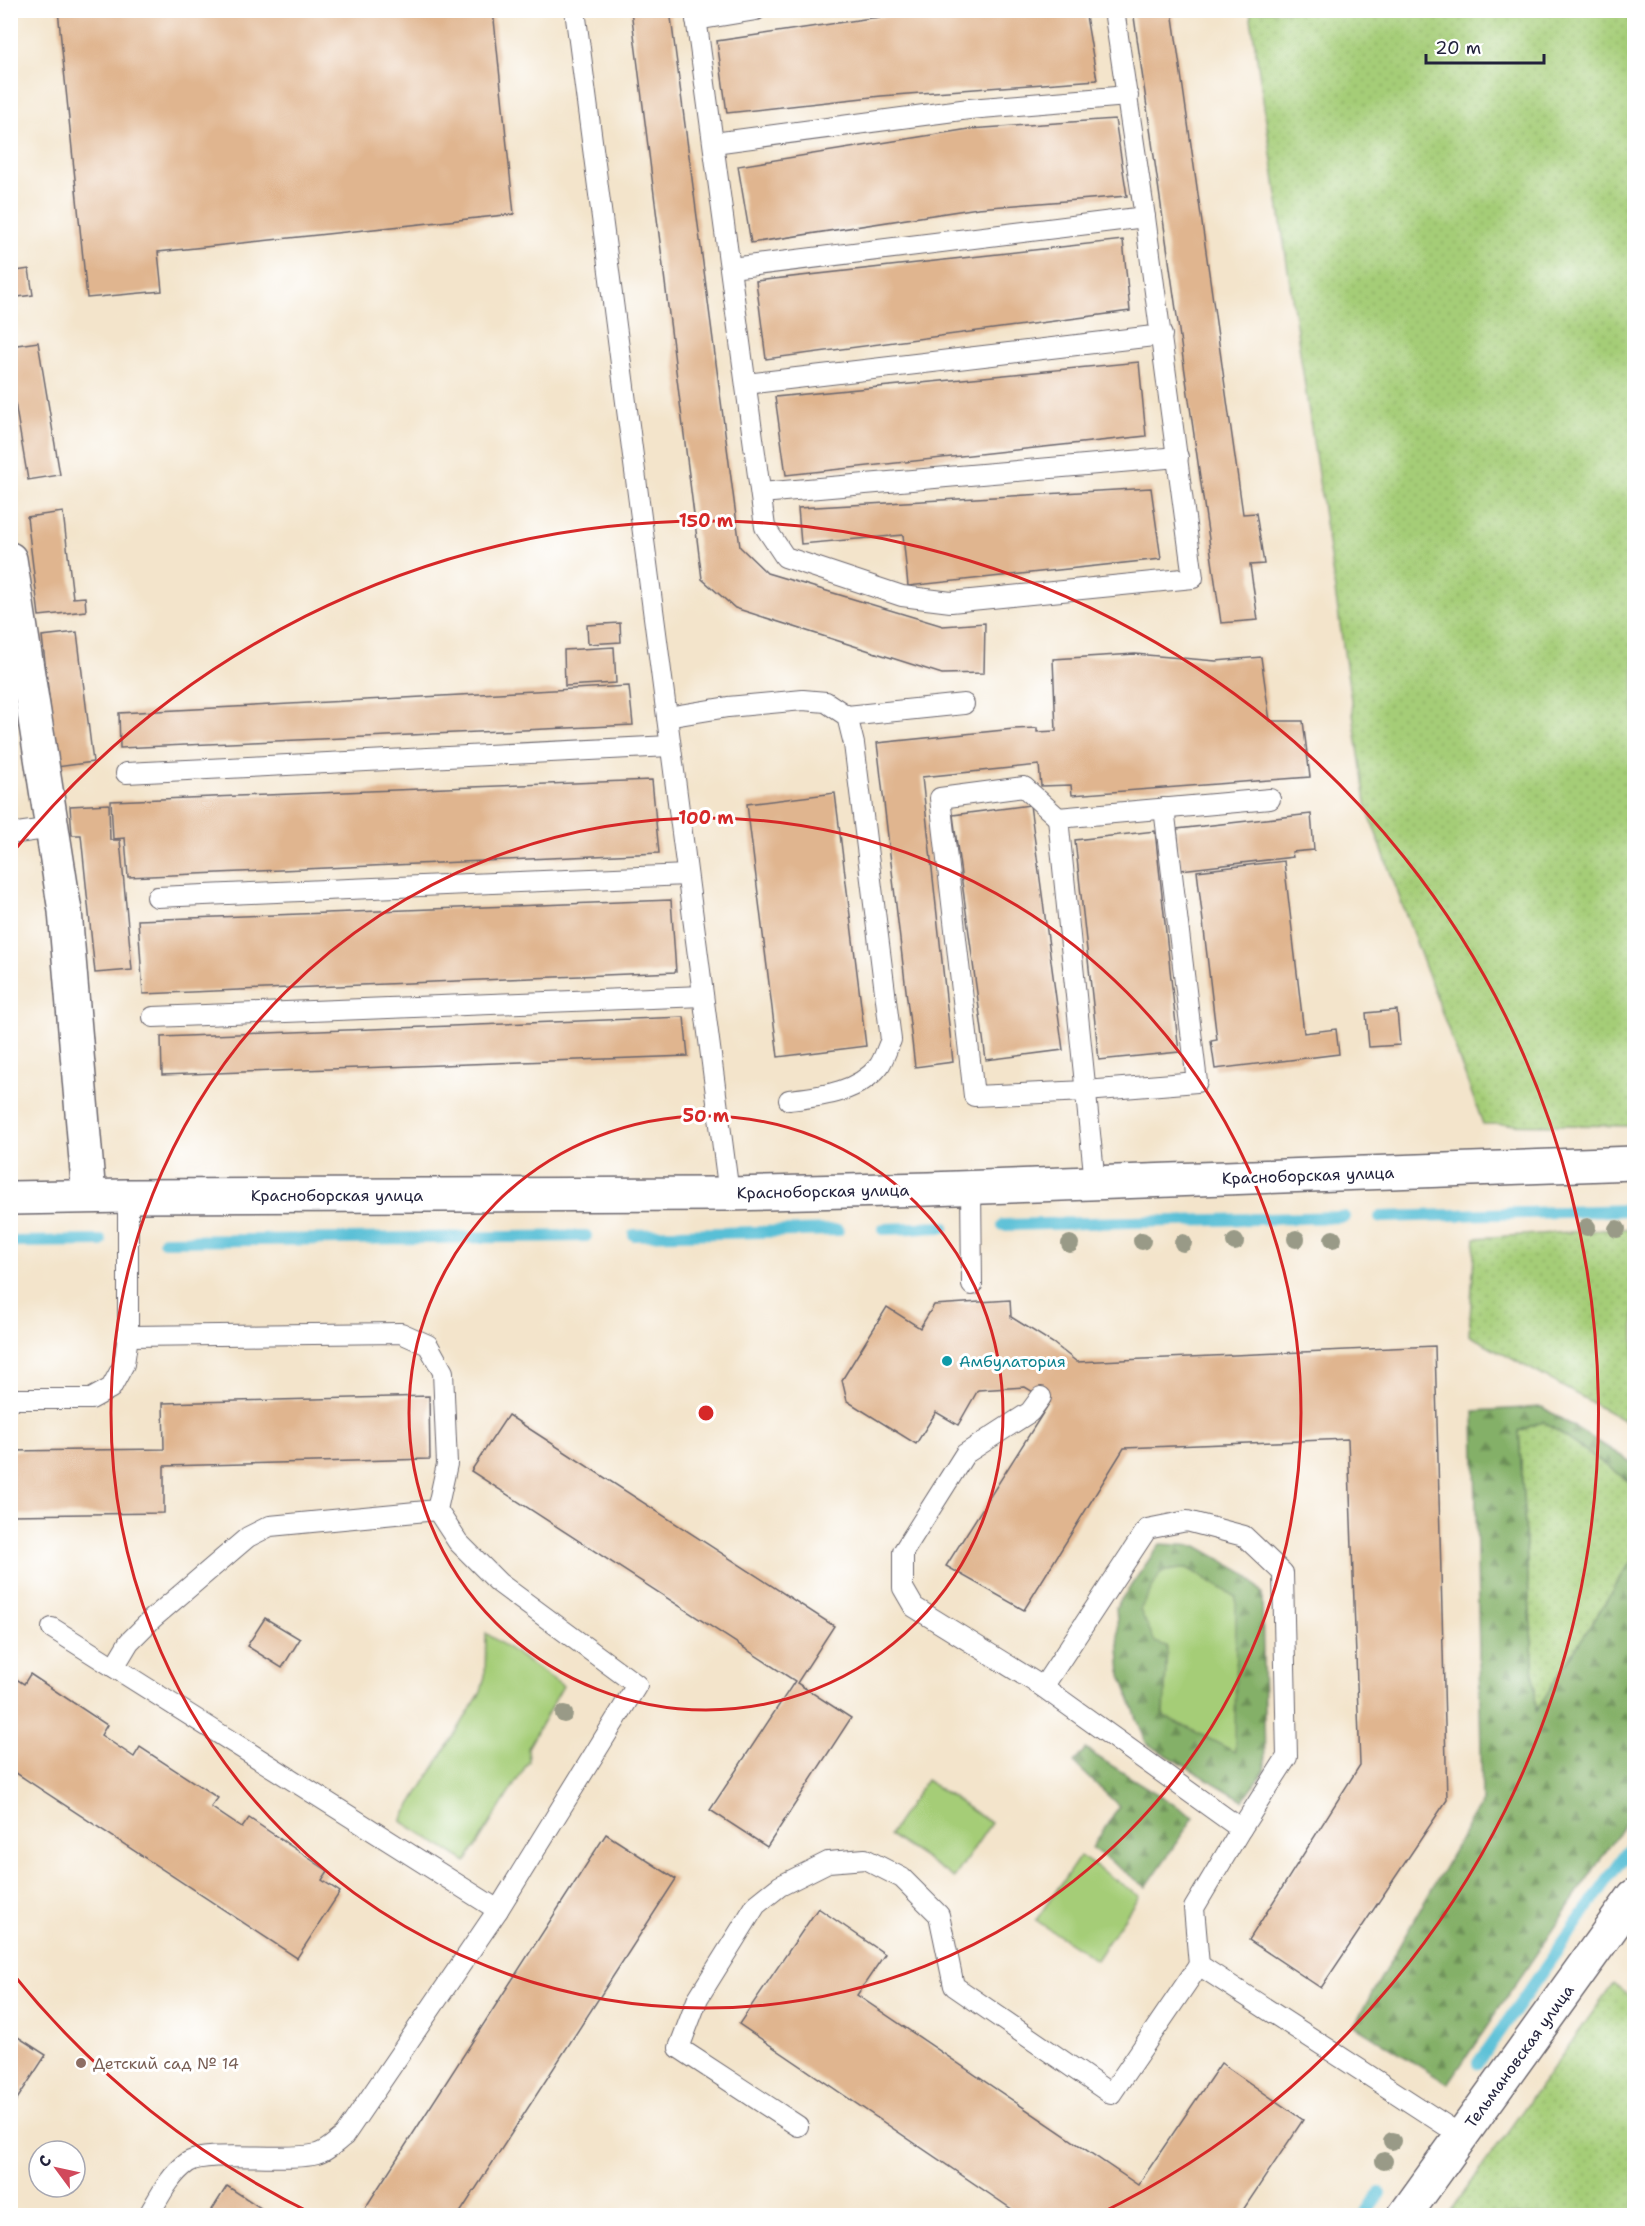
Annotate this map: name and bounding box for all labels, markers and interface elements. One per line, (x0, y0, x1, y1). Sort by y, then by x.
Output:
scale bar (1426, 27, 1544, 65)
text: 20 m (1435, 36, 1481, 60)
text: 150 m (679, 509, 734, 533)
text: 100 m (678, 806, 734, 830)
text: 50 m (683, 1104, 730, 1128)
street label: Красноборская улица (1221, 1162, 1395, 1189)
street label: Красноборская улица (737, 1179, 909, 1204)
street label: Красноборская улица (251, 1185, 423, 1206)
place label: Амбулатория (959, 1351, 1066, 1372)
marker: Амбулатория (940, 1354, 954, 1368)
centre of rings (696, 1403, 716, 1423)
street label: Тельмановская улица (1460, 1980, 1579, 2132)
place label: Детский сад № 14 (93, 2053, 239, 2074)
marker: Детский сад № 14 (74, 2056, 88, 2070)
north arrow (27, 2139, 87, 2199)
text: С (33, 2151, 56, 2171)

